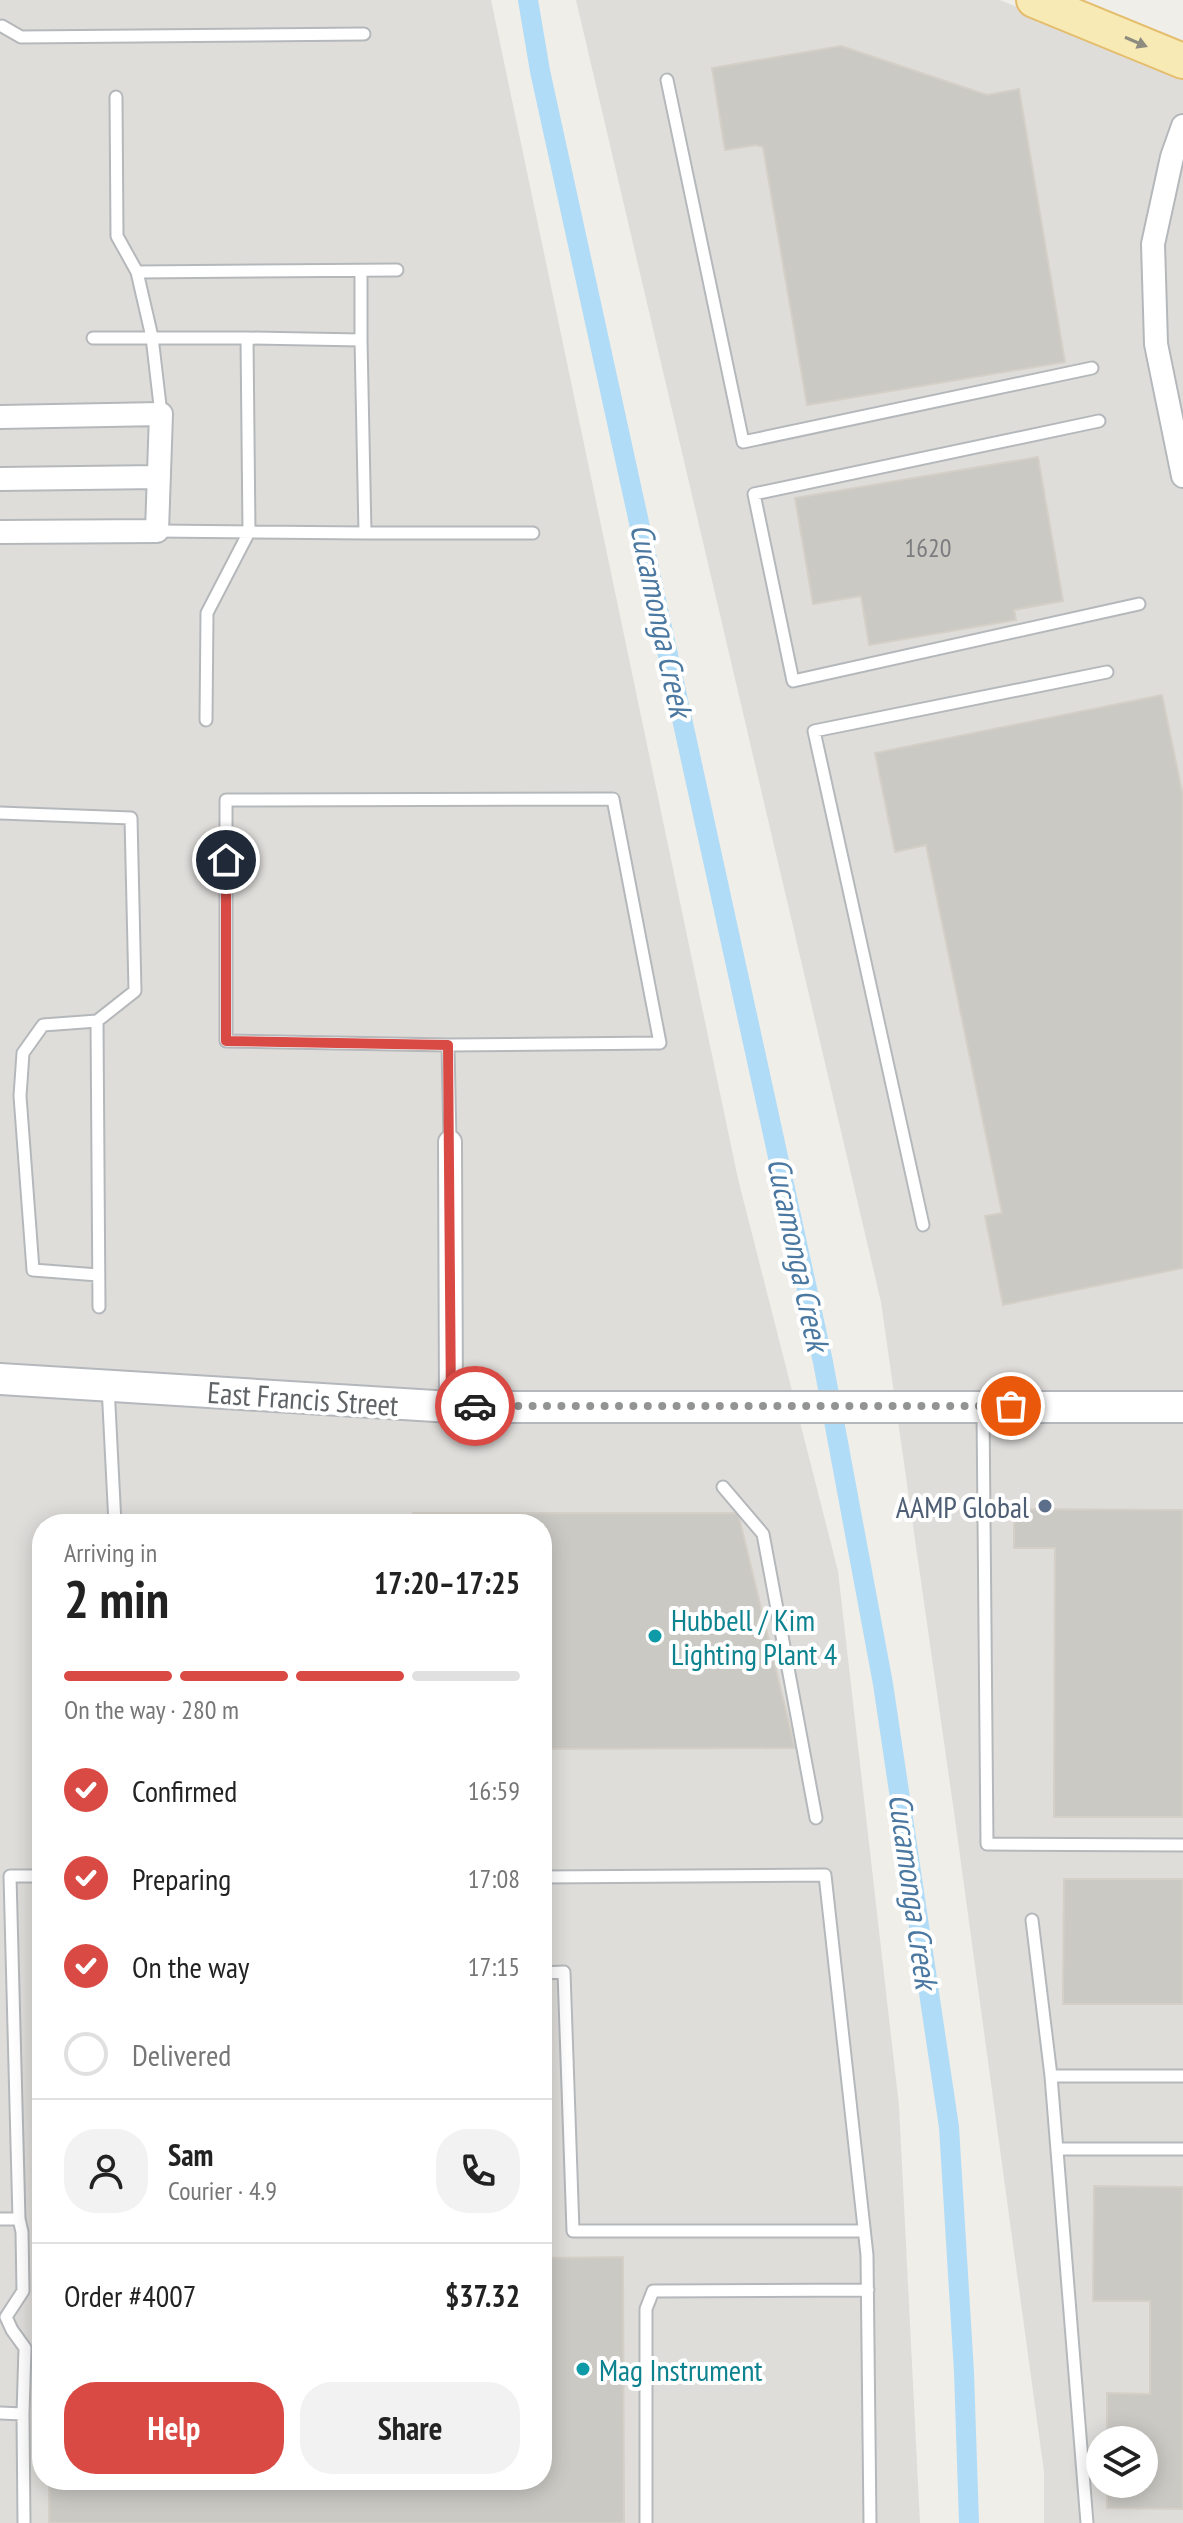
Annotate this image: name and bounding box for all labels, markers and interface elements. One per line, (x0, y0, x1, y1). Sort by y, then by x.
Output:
one-way arrow (1124, 36, 1148, 49)
water label: Cucamonga Creek (621, 520, 704, 724)
house number: 1620 (905, 531, 951, 564)
pin (192, 826, 260, 894)
icon: home (204, 838, 248, 882)
water label: Cucamonga Creek (758, 1154, 841, 1358)
courier (435, 1366, 515, 1446)
street label: East Francis Street (206, 1372, 400, 1424)
pin (977, 1372, 1045, 1440)
icon: car (453, 1384, 497, 1428)
icon: bag (989, 1384, 1033, 1428)
place label: AAMP Global (896, 1487, 1029, 1526)
marker: AAMP Global (1036, 1497, 1054, 1515)
text: Arriving in (64, 1536, 157, 1569)
text: 17:20–17:25 (374, 1563, 520, 1602)
text: 2 min (64, 1565, 169, 1632)
place label: Hubbell / Kim Lighting Plant 4 (671, 1600, 837, 1673)
marker: Hubbell / Kim Lighting Plant 4 (646, 1627, 664, 1645)
text: On the way · 280 m (64, 1693, 239, 1726)
icon: check (64, 1768, 108, 1812)
text: Confirmed (132, 1771, 237, 1810)
text: 16:59 (468, 1774, 520, 1807)
water label: Cucamonga Creek (880, 1791, 949, 1995)
icon: check (64, 1856, 108, 1900)
text: Preparing (132, 1859, 231, 1898)
text: 17:08 (468, 1862, 520, 1895)
icon: check (64, 1944, 108, 1988)
text: On the way (132, 1947, 249, 1986)
text: 17:15 (468, 1950, 520, 1983)
text: Delivered (132, 2035, 231, 2074)
button: person (64, 2129, 148, 2213)
button: phone (436, 2129, 520, 2213)
text: Sam (168, 2135, 213, 2174)
text: Courier · 4.9 (168, 2174, 277, 2207)
text: Order #4007 (64, 2276, 196, 2315)
text: $37.32 (445, 2276, 520, 2315)
place label: Mag Instrument (599, 2350, 763, 2389)
marker: Mag Instrument (574, 2360, 592, 2378)
button: Help (64, 2382, 284, 2474)
button: Share (300, 2382, 520, 2474)
map controls (1086, 2426, 1158, 2498)
button: layers (1086, 2426, 1158, 2498)

